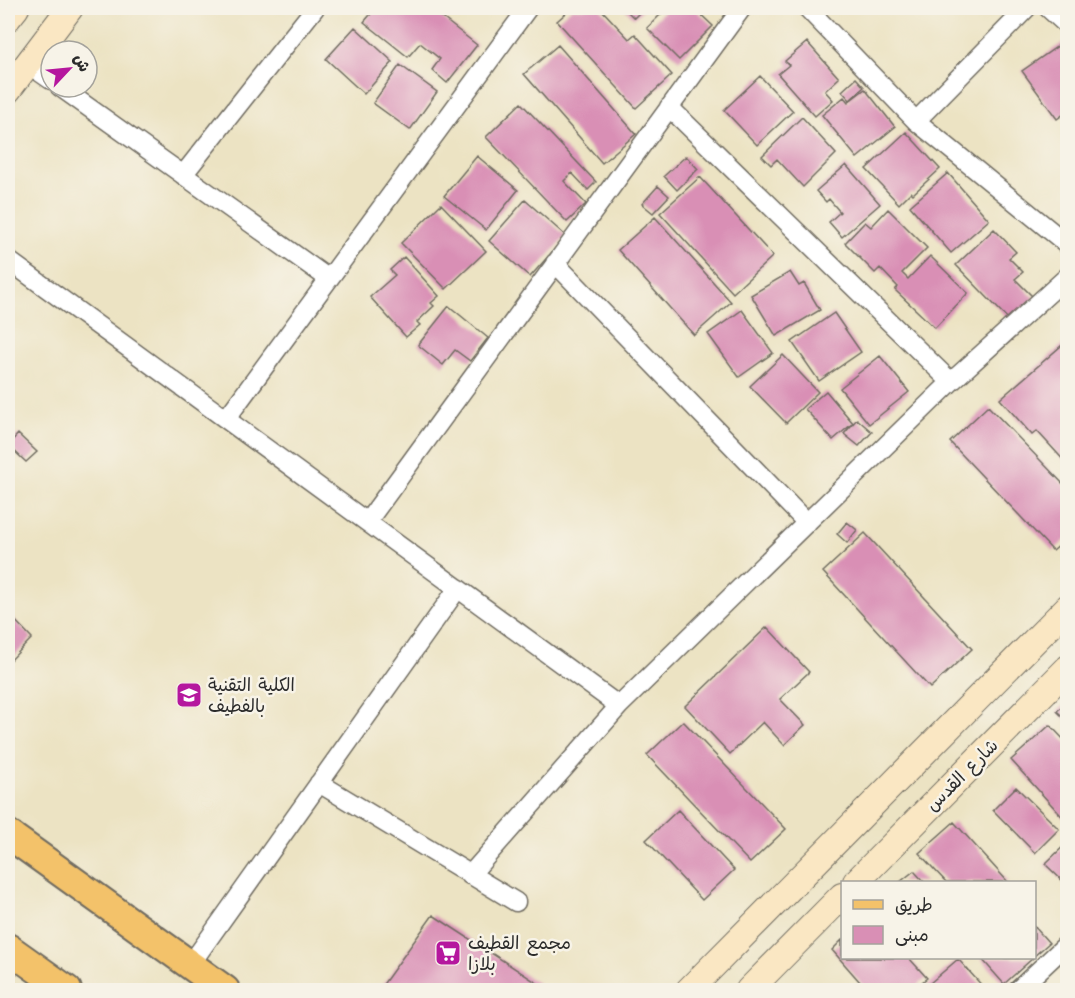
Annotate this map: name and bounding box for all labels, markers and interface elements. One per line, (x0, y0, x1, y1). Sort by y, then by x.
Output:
north arrow (39, 39, 99, 99)
text: ش (68, 50, 95, 76)
place label: الكلية التقنية بالفطيف (208, 673, 295, 719)
school or university icon: الكلية التقنية بالفطيف (174, 680, 204, 710)
street label: شارع القدس (921, 734, 1004, 817)
legend (841, 881, 1036, 959)
text: طريق (895, 893, 933, 918)
text: مبنى (895, 923, 929, 948)
place label: مجمع القطيف بلازا (468, 931, 571, 977)
supermarket icon: مجمع القطيف بلازا (433, 938, 463, 968)

